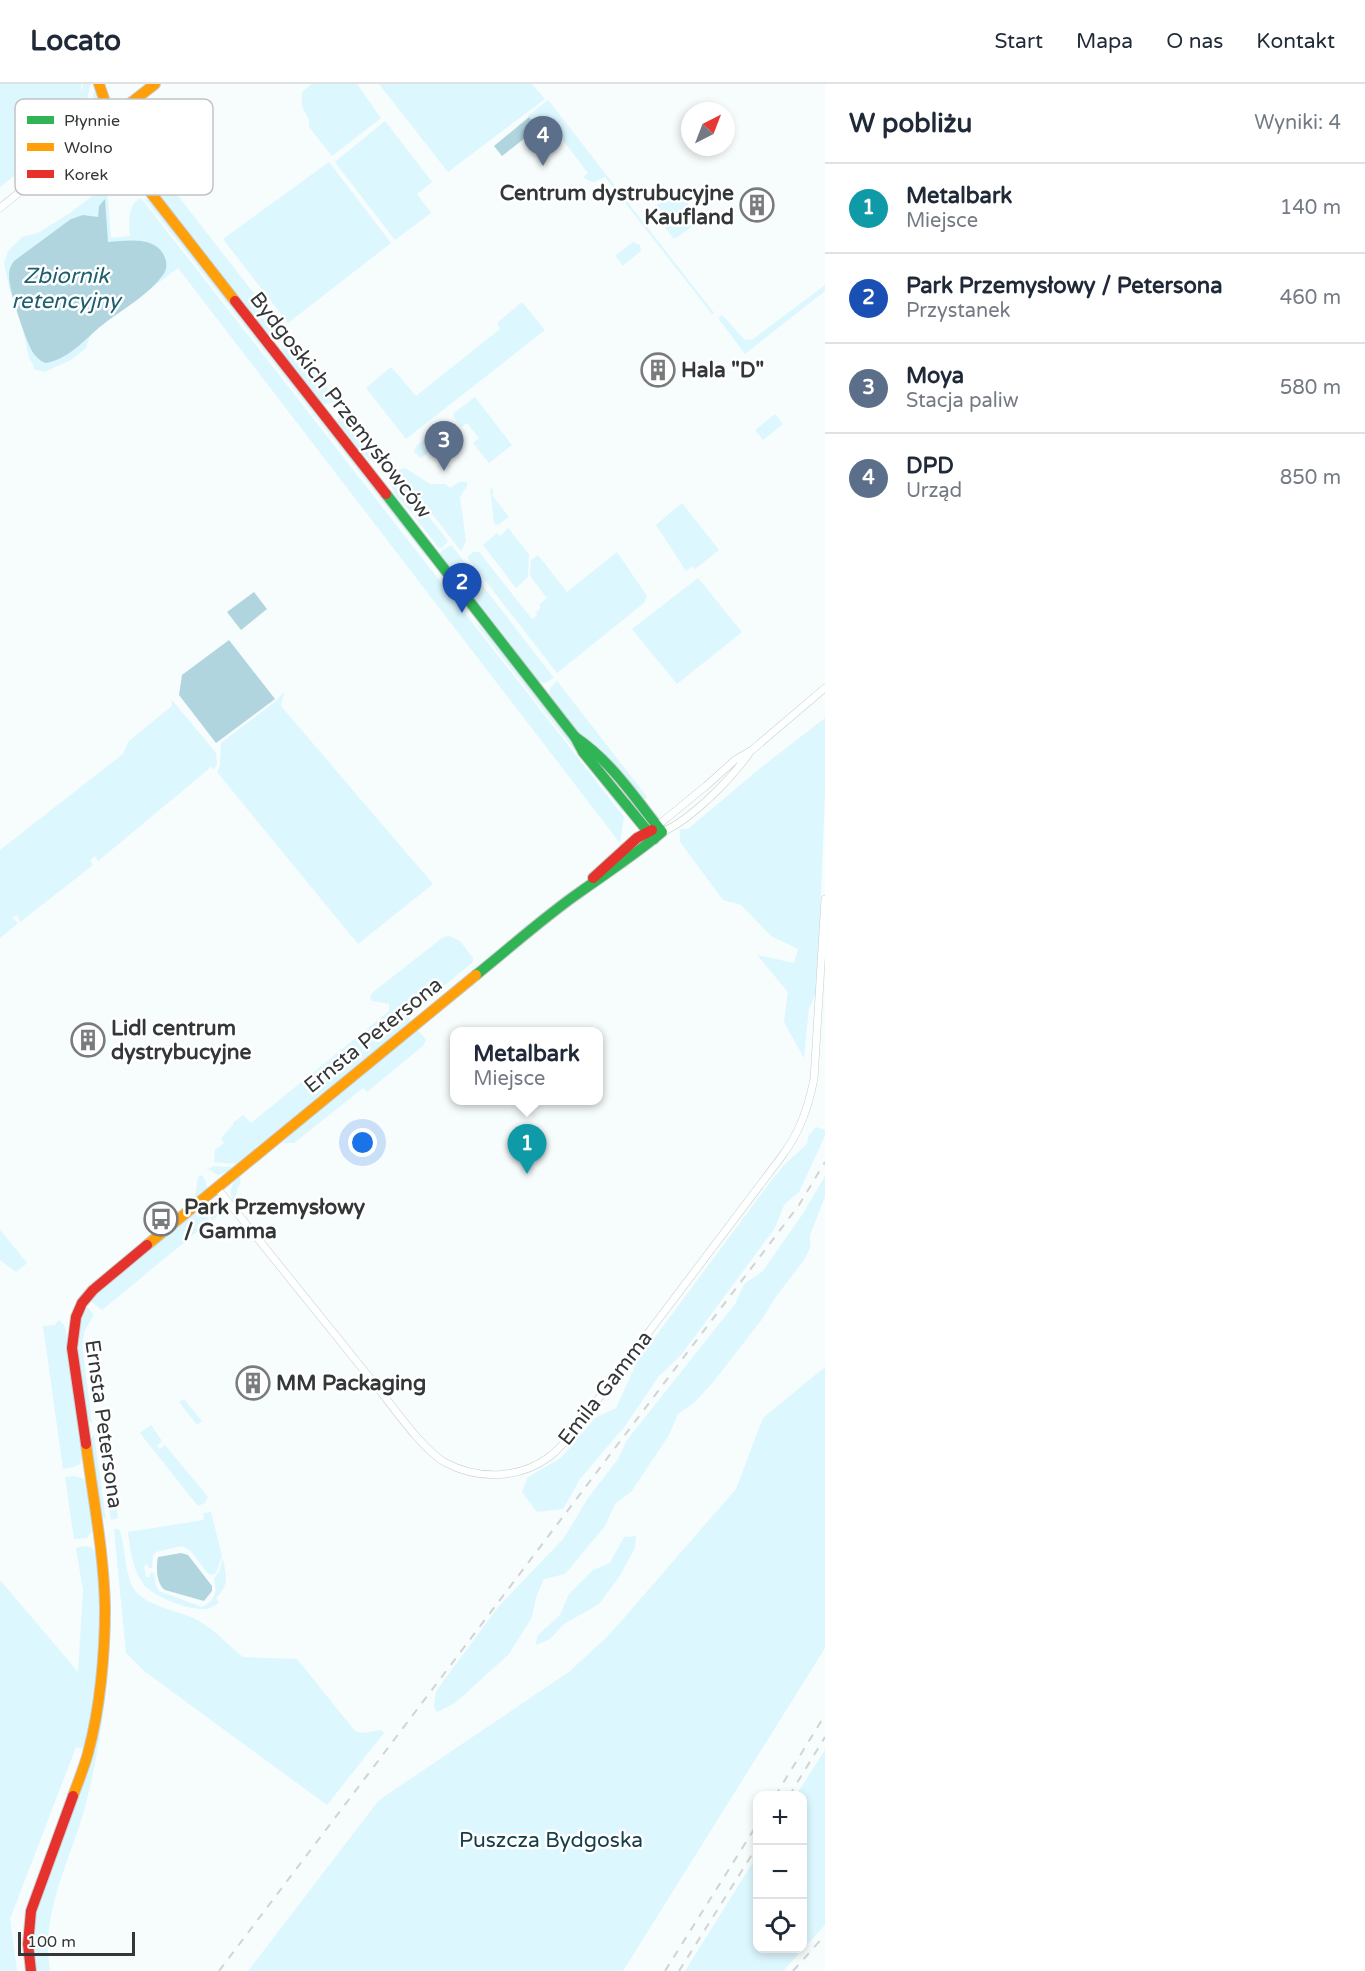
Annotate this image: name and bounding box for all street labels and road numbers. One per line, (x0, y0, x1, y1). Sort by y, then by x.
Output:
street label: Bydgoskich Przemysłowców (244, 287, 437, 524)
street label: Ernsta Petersona (299, 972, 447, 1099)
street label: Emila Gamma (553, 1326, 658, 1450)
street label: Ernsta Petersona (79, 1338, 128, 1510)

